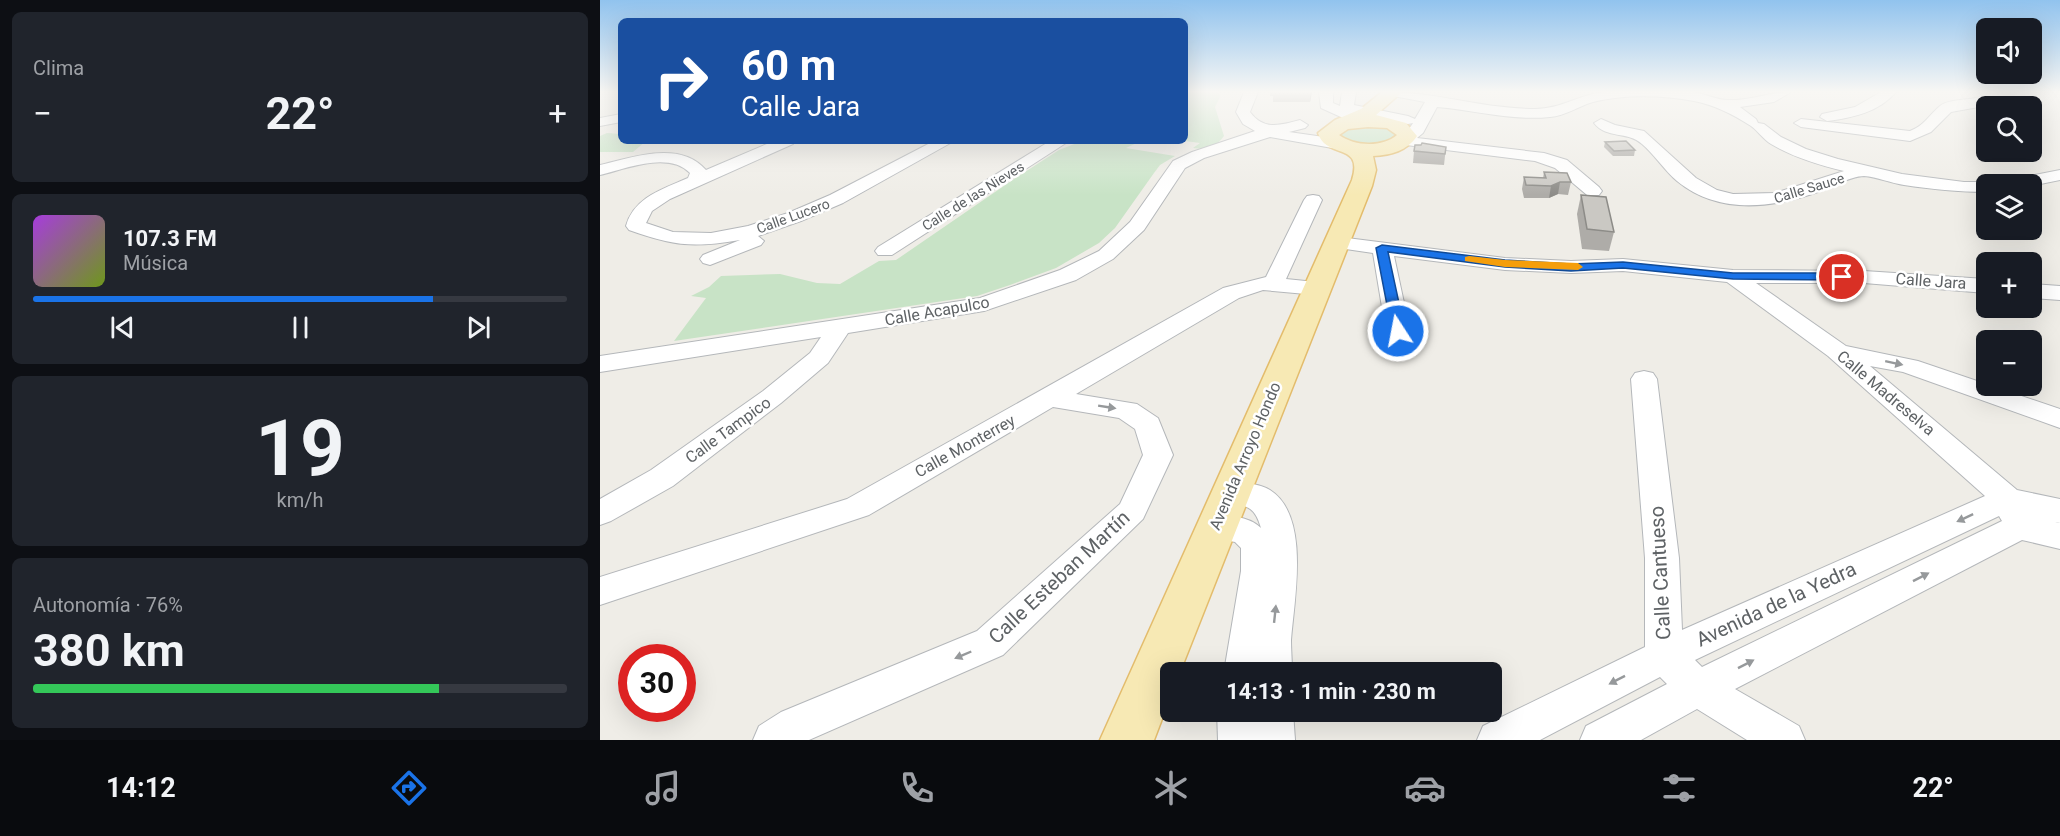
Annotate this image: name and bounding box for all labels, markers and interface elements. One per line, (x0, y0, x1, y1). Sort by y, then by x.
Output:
map controls (1976, 18, 2042, 396)
button: sound (1976, 18, 2042, 84)
text: 60 m (741, 41, 836, 90)
icon: right (642, 42, 720, 120)
text: Clima (33, 56, 84, 80)
text: 22° (265, 87, 335, 140)
text: Calle Jara (741, 91, 860, 123)
text: − (33, 94, 52, 133)
text: + (548, 94, 567, 133)
button: search (1976, 96, 2042, 162)
street label: Calle de las Nieves (919, 158, 1027, 234)
street label: Calle Sauce (1772, 170, 1846, 206)
button: layers (1976, 174, 2042, 240)
street label: Calle Lucero (754, 195, 832, 237)
text: 107.3 FM (123, 226, 217, 251)
text: Música (123, 251, 188, 275)
pin (1816, 251, 1867, 302)
button: + (1976, 252, 2042, 318)
icon: arrive (1825, 260, 1858, 293)
street label: Calle Jara (1895, 269, 1967, 293)
street label: Calle Acapulco (883, 292, 991, 330)
position arrow (1366, 299, 1430, 363)
icon: previous (106, 311, 139, 344)
icon: pause (284, 311, 317, 344)
icon: next (462, 311, 495, 344)
button: − (1976, 330, 2042, 396)
street label: Calle Madreselva (1833, 347, 1939, 439)
one-way arrow (1885, 359, 1904, 368)
street label: Avenida Arroyo Hondo (1205, 379, 1285, 533)
street label: Calle Tampico (682, 393, 774, 467)
text: 19 (255, 403, 345, 494)
one-way arrow (1098, 403, 1117, 412)
street label: Calle Monterrey (912, 410, 1019, 481)
text: km/h (277, 488, 323, 512)
street label: Calle Esteban Martín (983, 505, 1135, 649)
street label: Calle Cantueso (1645, 505, 1675, 641)
one-way arrow (1957, 513, 1974, 522)
street label: Avenida de la Yedra (1692, 556, 1860, 652)
one-way arrow (1912, 572, 1929, 581)
text: Autonomía · 76% (33, 593, 183, 617)
one-way arrow (1271, 604, 1280, 623)
text: 380 km (33, 624, 185, 677)
speed limit sign: 30 (618, 644, 696, 722)
one-way arrow (954, 651, 972, 660)
one-way arrow (1738, 659, 1755, 669)
one-way arrow (1608, 674, 1626, 684)
text: 14:13 · 1 min · 230 m (1226, 679, 1436, 704)
icon: directions (388, 767, 430, 809)
icon: music (642, 767, 684, 809)
icon: phone (896, 767, 938, 809)
icon: climate (1150, 767, 1192, 809)
icon: car (1404, 767, 1446, 809)
icon: filters (1658, 767, 1700, 809)
text: 14:12 (106, 772, 176, 804)
text: 22° (1912, 772, 1954, 804)

